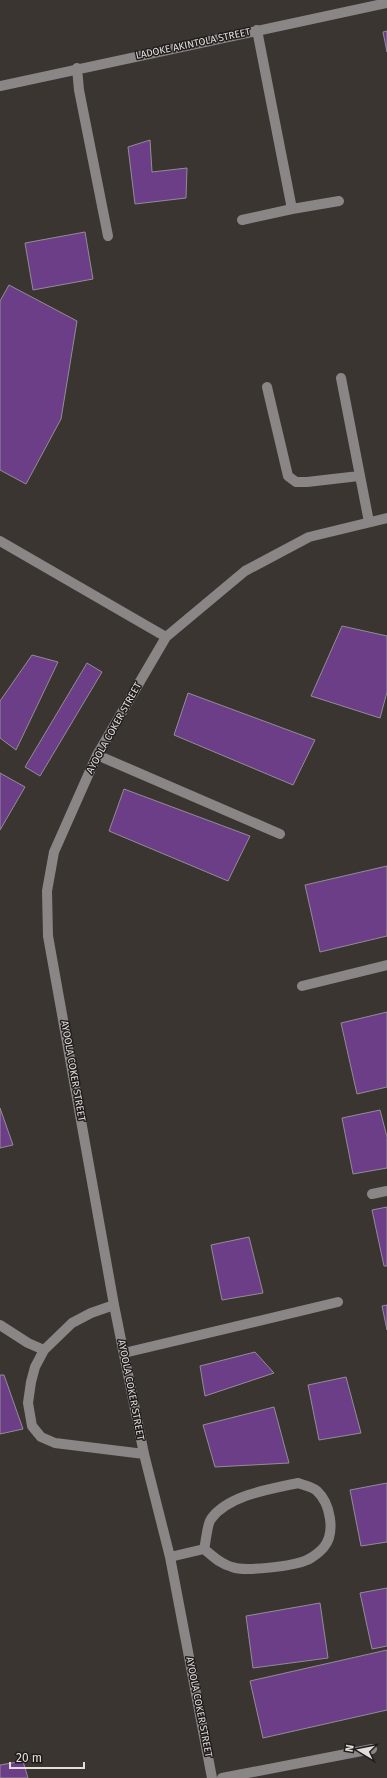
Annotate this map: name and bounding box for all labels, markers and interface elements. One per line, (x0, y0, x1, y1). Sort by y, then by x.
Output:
street label: LADOKE AKINTOLA STREET (135, 26, 252, 62)
street label: AYOOLA COKER STREET (84, 680, 144, 776)
street label: AYOOLA COKER STREET (58, 1020, 88, 1123)
street label: AYOOLA COKER STREET (115, 1339, 147, 1442)
street label: AYOOLA COKER STREET (183, 1656, 215, 1759)
north arrow (339, 1730, 379, 1770)
scale bar (10, 1744, 84, 1770)
text: N (343, 1744, 357, 1753)
text: 20 m (16, 1751, 42, 1765)

